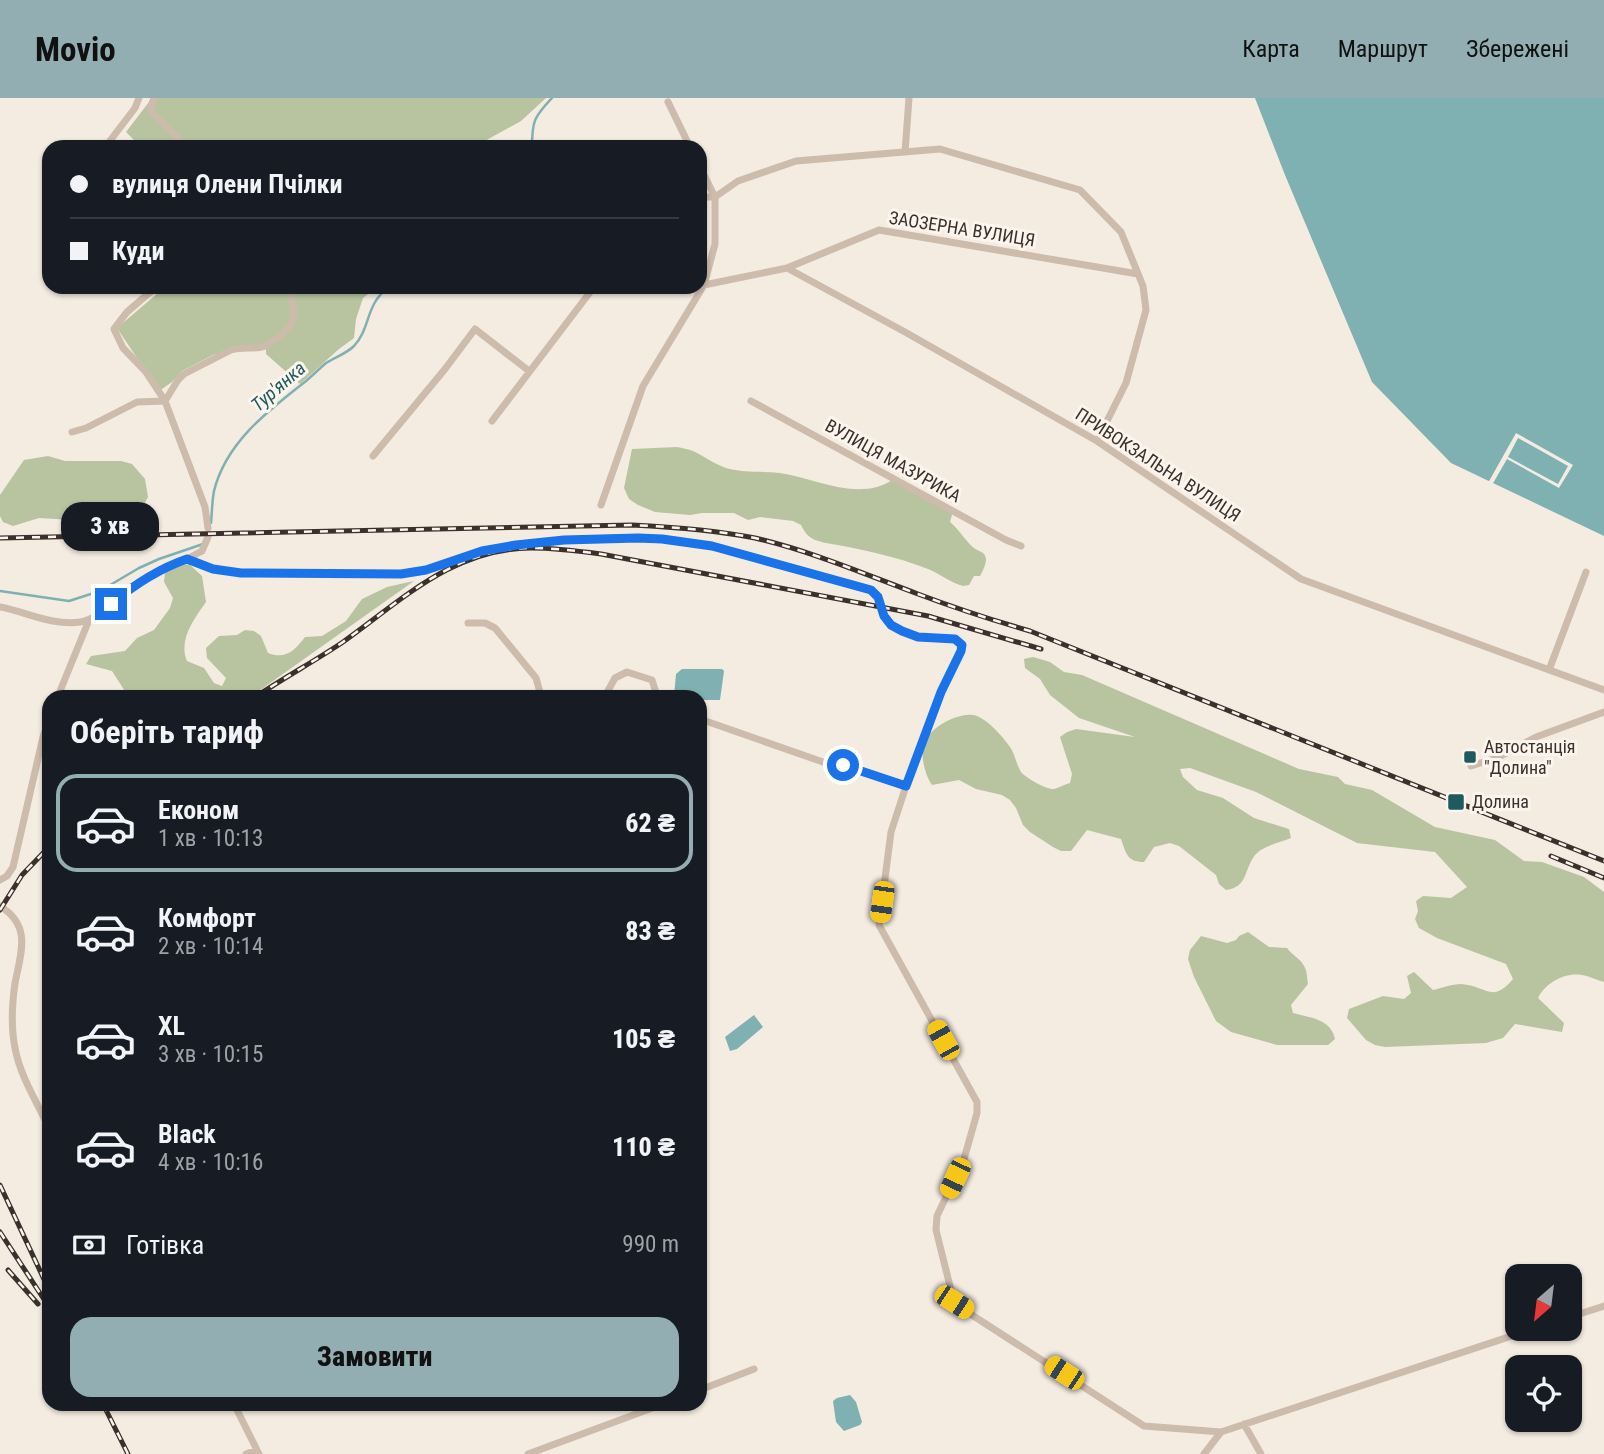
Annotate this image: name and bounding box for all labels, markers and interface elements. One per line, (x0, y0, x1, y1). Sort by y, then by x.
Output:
text: Movio (35, 30, 116, 69)
text: Карта (1242, 35, 1300, 63)
text: Маршрут (1338, 35, 1428, 63)
text: Збережені (1466, 35, 1569, 63)
text: вулиця Олени Пчілки (112, 169, 343, 199)
street label: ЗАОЗЕРНА ВУЛИЦЯ (888, 207, 1037, 250)
text: Куди (112, 236, 164, 266)
water label: Тур'янка (246, 357, 310, 416)
street label: ПРИВОКЗАЛЬНА ВУЛИЦЯ (1072, 403, 1245, 526)
street label: ВУЛИЦЯ МАЗУРИКА (822, 415, 965, 507)
callout: 3 хв (62, 503, 160, 552)
text: 3 хв (91, 513, 129, 540)
route end (95, 588, 127, 620)
text: Оберіть тариф (70, 713, 264, 751)
place label: Автостанція "Долина" (1484, 736, 1576, 778)
route start (827, 749, 859, 781)
marker: Автостанція "Долина" (1462, 749, 1478, 765)
place label: Долина (1472, 791, 1529, 812)
icon: car (74, 792, 137, 855)
marker: Долина (1446, 792, 1466, 812)
text: Економ (158, 795, 239, 825)
text: 62 ₴ (625, 808, 675, 838)
text: 1 хв · 10:13 (158, 825, 263, 852)
car (869, 880, 896, 924)
icon: car (74, 900, 137, 963)
text: Комфорт (158, 903, 256, 933)
text: 83 ₴ (625, 916, 675, 946)
text: 2 хв · 10:14 (158, 933, 263, 960)
icon: car (74, 1008, 137, 1071)
text: XL (158, 1011, 185, 1041)
car (924, 1017, 963, 1063)
text: 105 ₴ (612, 1024, 675, 1054)
text: 3 хв · 10:15 (158, 1041, 263, 1068)
icon: car (74, 1116, 137, 1179)
text: Black (158, 1119, 216, 1149)
text: 110 ₴ (612, 1132, 675, 1162)
text: 4 хв · 10:16 (158, 1149, 263, 1176)
car (937, 1155, 974, 1201)
icon: cash (70, 1226, 108, 1264)
text: Готівка (126, 1230, 204, 1260)
text: 990 m (622, 1231, 679, 1258)
north arrow (1505, 1264, 1582, 1340)
map controls (1505, 1264, 1582, 1432)
car (931, 1282, 978, 1322)
button: Замовити (70, 1317, 679, 1397)
car (1041, 1353, 1088, 1393)
button: locate (1505, 1355, 1582, 1432)

